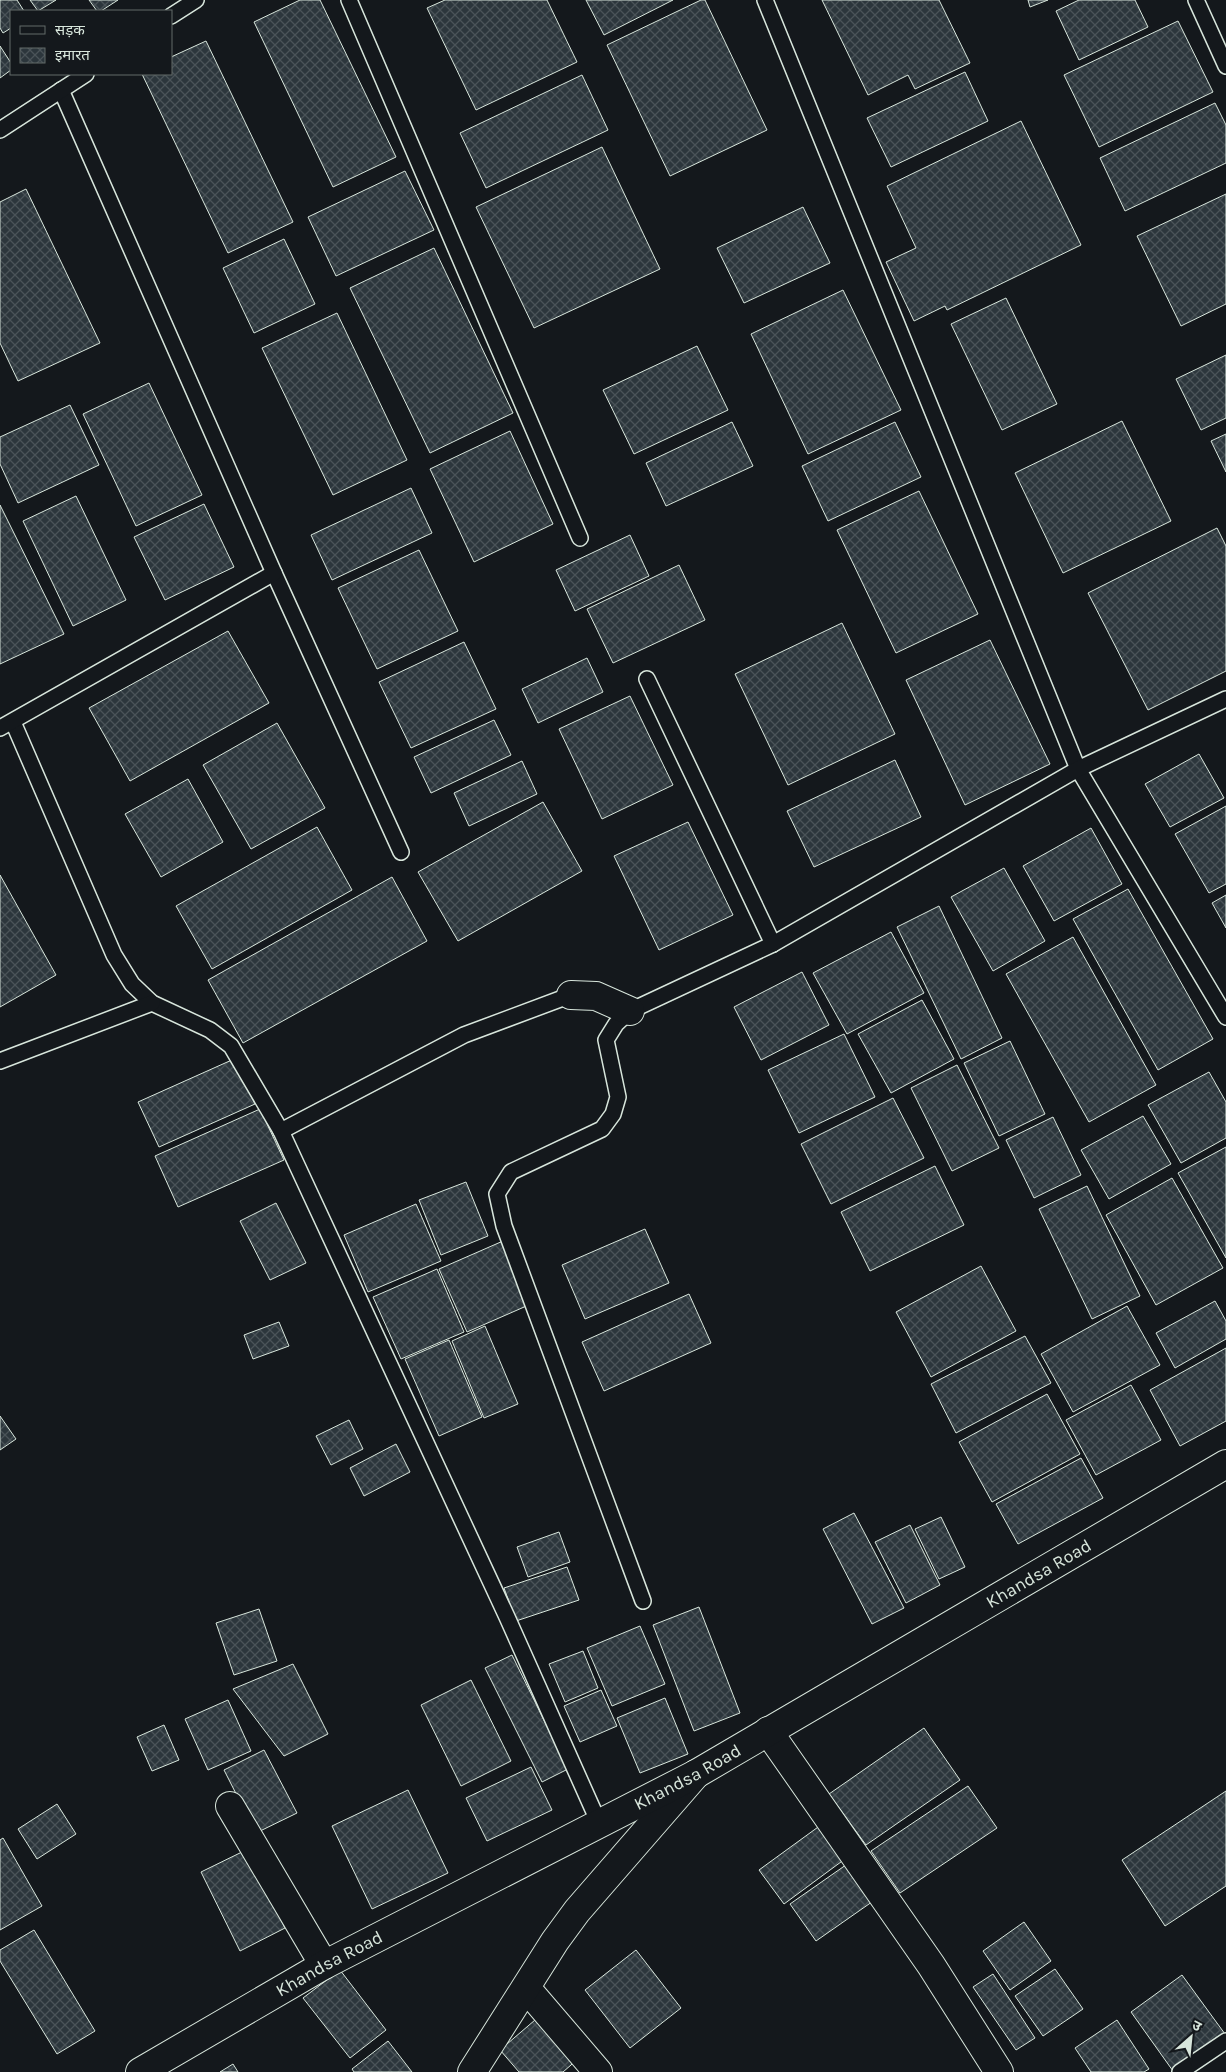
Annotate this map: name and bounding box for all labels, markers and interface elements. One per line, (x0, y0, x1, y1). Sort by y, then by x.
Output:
legend (10, 10, 172, 75)
text: सड़क (55, 21, 85, 39)
text: इमारत (55, 46, 90, 64)
street label: Khandsa Road (982, 1534, 1095, 1613)
street label: Khandsa Road (630, 1739, 745, 1815)
street label: Khandsa Road (272, 1926, 386, 2002)
north arrow (1166, 2012, 1216, 2062)
text: उ (1189, 2016, 1205, 2036)

